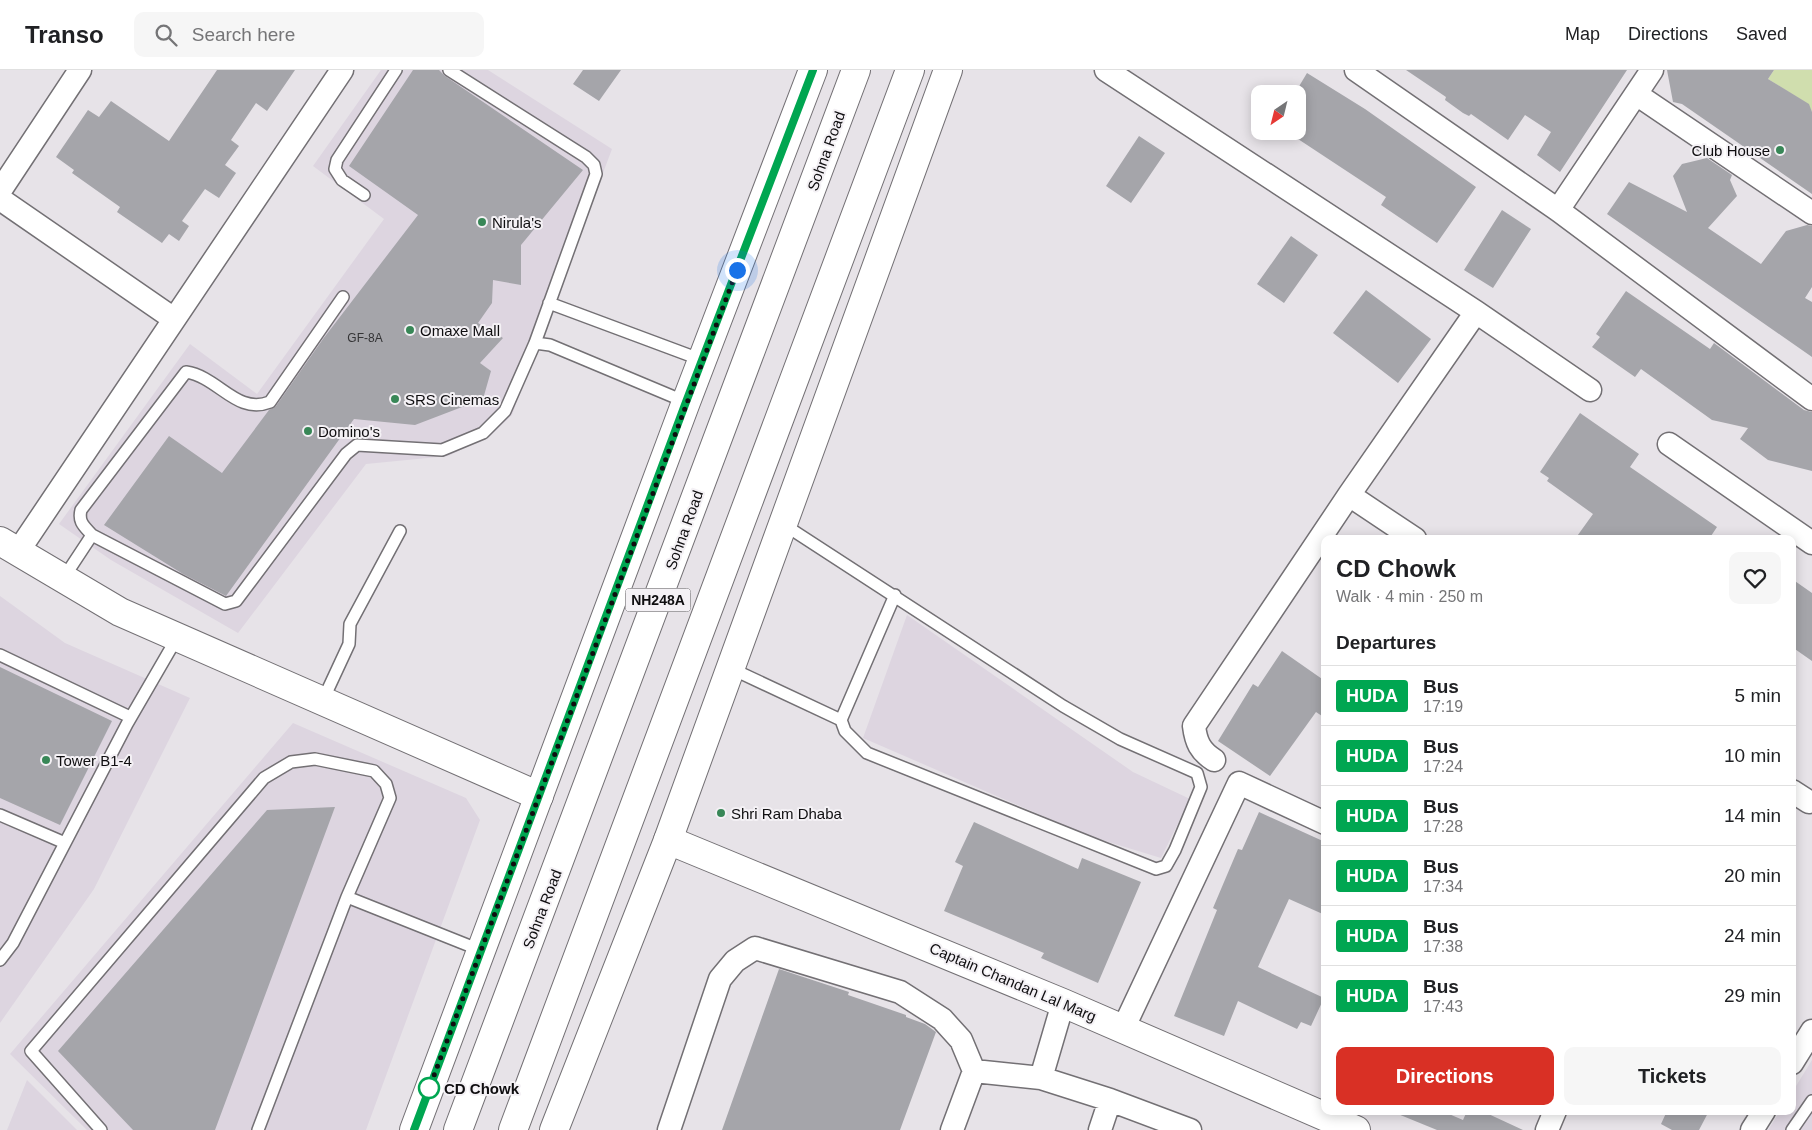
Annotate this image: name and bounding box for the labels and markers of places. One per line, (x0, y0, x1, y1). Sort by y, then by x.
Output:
place label: Club House (1692, 142, 1770, 159)
marker: Club House (1774, 144, 1786, 156)
place label: Nirula's (492, 214, 542, 231)
marker: Nirula's (476, 216, 488, 228)
place label: Omaxe Mall (420, 322, 500, 339)
marker: Omaxe Mall (404, 324, 416, 336)
place label: SRS Cinemas (405, 391, 499, 408)
marker: SRS Cinemas (389, 393, 401, 405)
place label: Domino's (318, 423, 380, 440)
marker: Domino's (302, 425, 314, 437)
place label: Tower B1-4 (56, 752, 132, 769)
marker: Tower B1-4 (40, 754, 52, 766)
place label: Shri Ram Dhaba (731, 805, 843, 822)
marker: Shri Ram Dhaba (715, 807, 727, 819)
marker: CD Chowk (418, 1077, 440, 1099)
place label: CD Chowk (444, 1080, 520, 1097)

